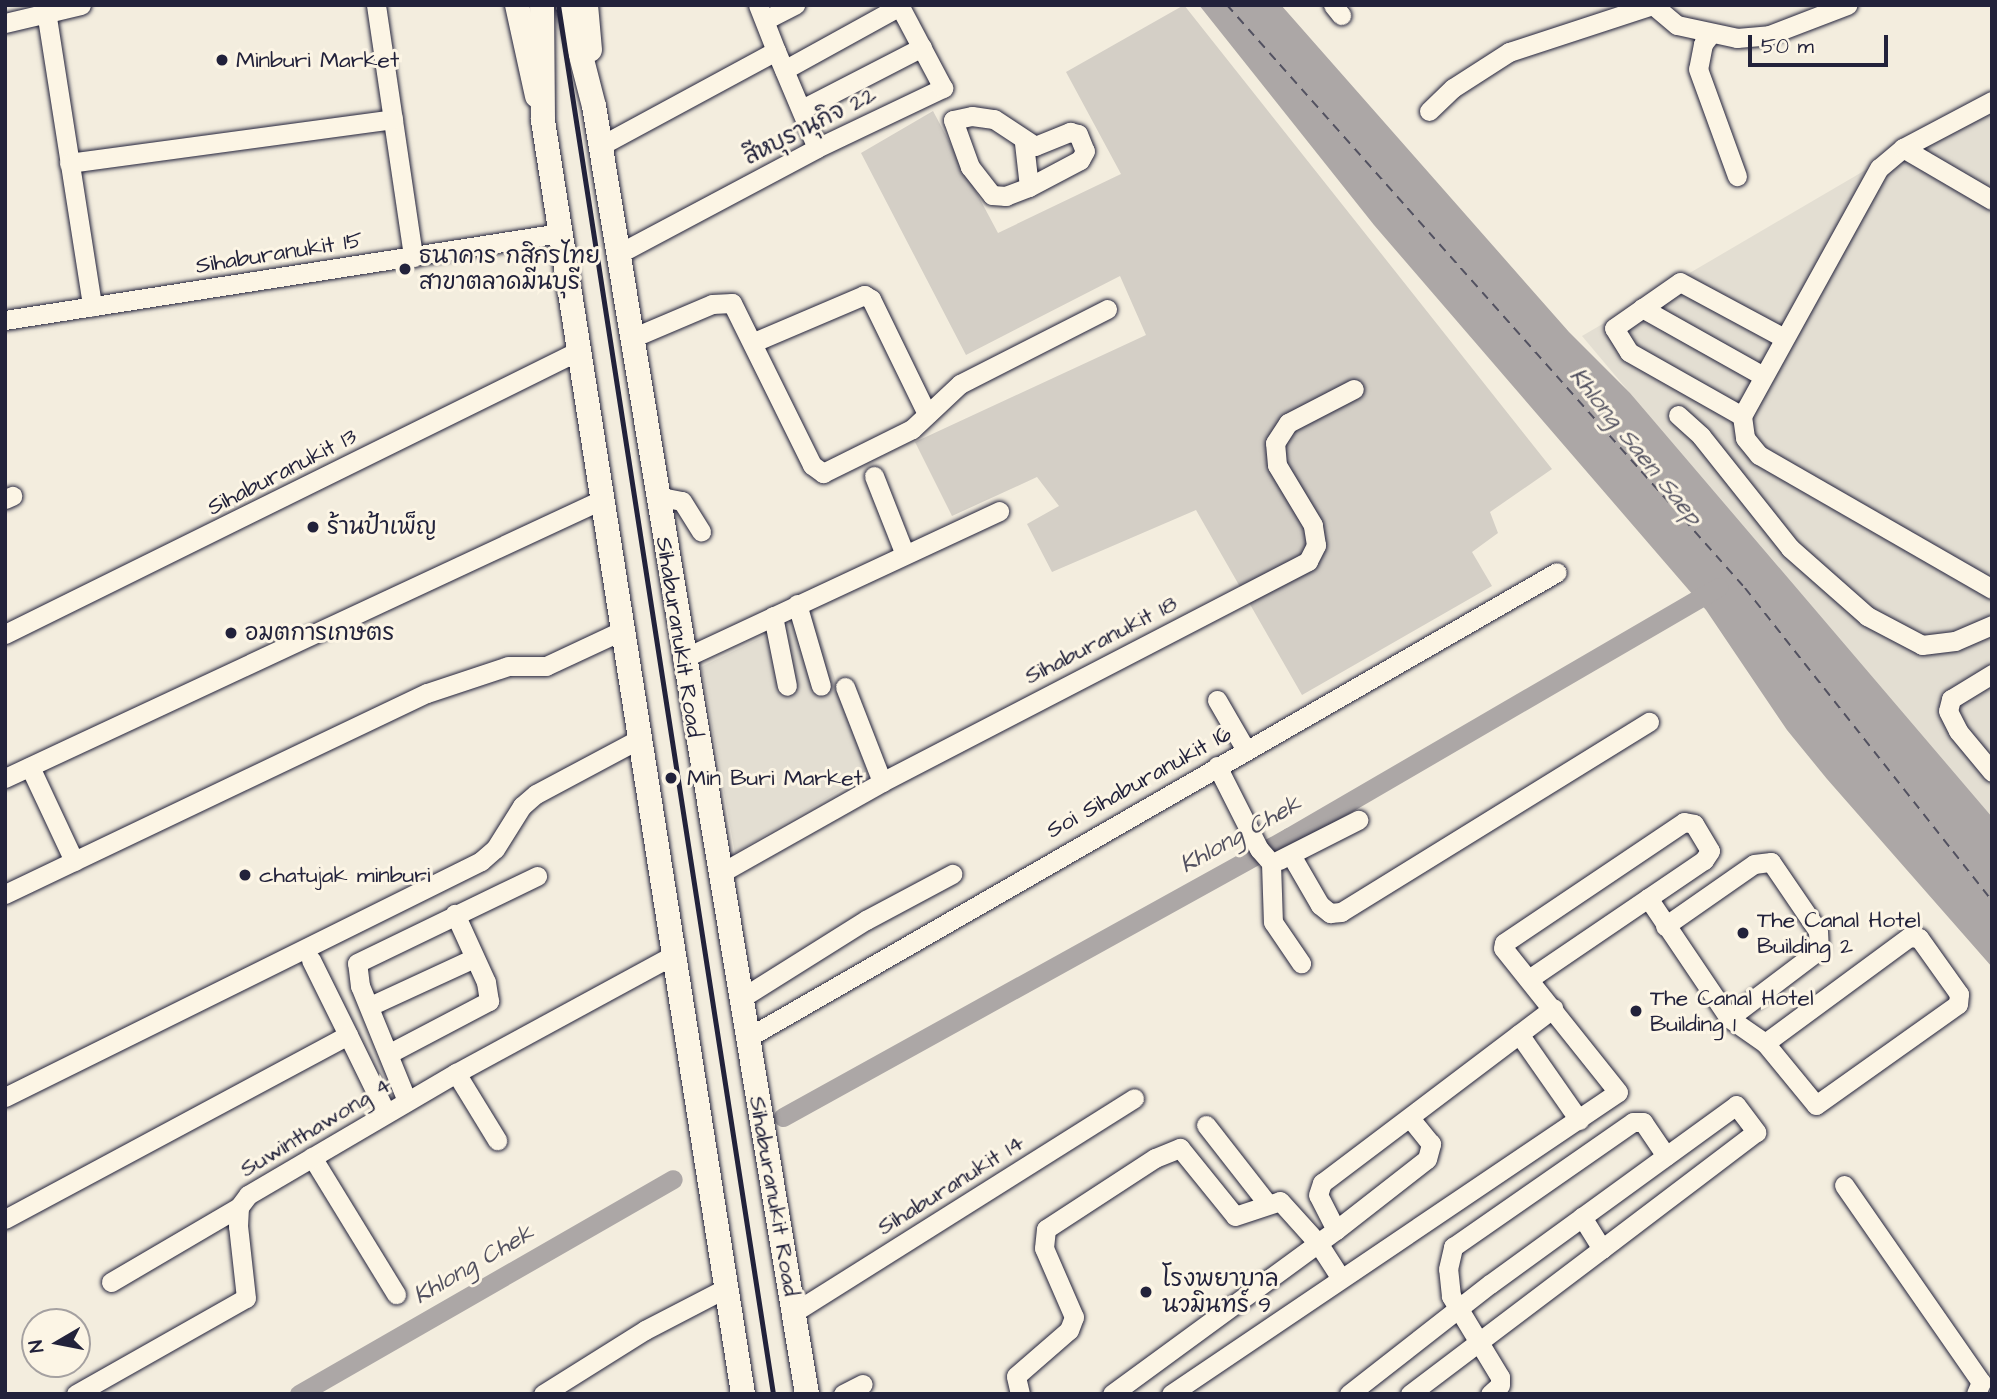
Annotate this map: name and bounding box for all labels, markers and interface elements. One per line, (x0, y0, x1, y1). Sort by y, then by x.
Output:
scale bar (1752, 21, 1892, 65)
text: 50 m (1761, 32, 1814, 61)
place label: Minburi Market (236, 46, 399, 74)
marker: Minburi Market (214, 52, 230, 68)
street label: สีหบุรานุกิจ 22 (739, 81, 881, 171)
street label: Sihaburanukit 15 (193, 226, 365, 280)
place label: ธนาคาร กสิกรไทย สาขาตลาดมีนบุรี (419, 242, 600, 296)
marker: ธนาคาร กสิกรไทย สาขาตลาดมีนบุรี (397, 261, 413, 277)
water label: Khlong Saen Saep (1563, 363, 1707, 531)
street label: Sihaburanukit 13 (203, 422, 361, 522)
place label: ร้านป้าเพ็ญ (327, 513, 437, 541)
marker: ร้านป้าเพ็ญ (305, 519, 321, 535)
street label: Sihaburanukit Road (650, 535, 708, 739)
street label: Sihaburanukit 18 (1020, 590, 1182, 690)
place label: อมตการเกษตร (245, 619, 394, 647)
marker: อมตการเกษตร (223, 625, 239, 641)
street label: Soi Sihaburanukit 16 (1042, 720, 1236, 844)
place label: Min Buri Market (687, 764, 863, 792)
marker: Min Buri Market (661, 768, 681, 788)
water label: Khlong Chek (1175, 790, 1307, 880)
place label: chatujak minburi (259, 861, 430, 889)
marker: chatujak minburi (237, 867, 253, 883)
place label: The Canal Hotel Building 2 (1757, 906, 1921, 960)
marker: The Canal Hotel Building 2 (1735, 925, 1751, 941)
place label: The Canal Hotel Building 1 (1650, 984, 1814, 1038)
marker: The Canal Hotel Building 1 (1628, 1003, 1644, 1019)
street label: Suwinthawong 4 (235, 1071, 397, 1183)
street label: Sihaburanukit Road (743, 1094, 805, 1298)
street label: Sihaburanukit 14 (872, 1129, 1030, 1241)
water label: Khlong Chek (409, 1219, 539, 1311)
place label: โรงพยาบาล นวมินทร์ 9 (1162, 1265, 1279, 1319)
marker: โรงพยาบาล นวมินทร์ 9 (1136, 1282, 1156, 1302)
north arrow (21, 1308, 91, 1378)
text: N (22, 1338, 51, 1355)

